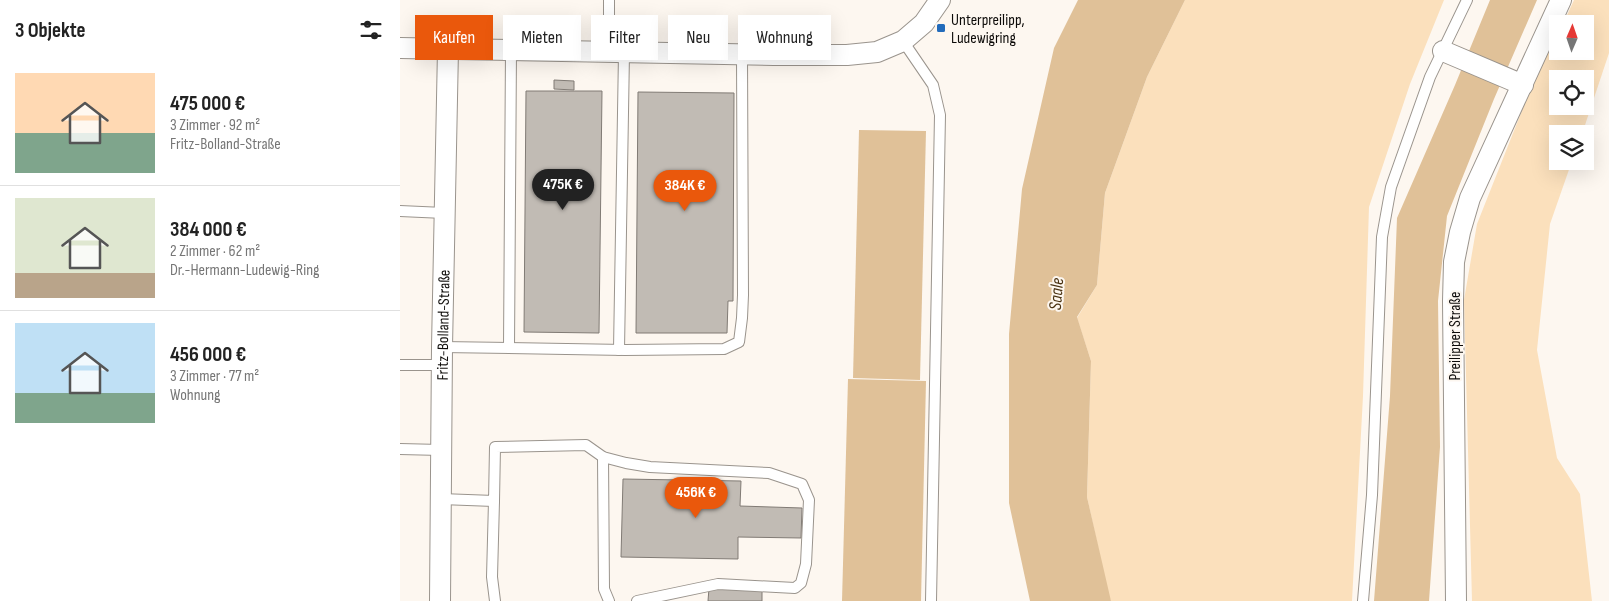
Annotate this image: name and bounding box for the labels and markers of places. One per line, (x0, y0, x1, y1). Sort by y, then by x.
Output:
place label: Unterpreilipp, Ludewigring (951, 11, 1025, 48)
marker: Unterpreilipp, Ludewigring (935, 22, 947, 34)
pin: 475K € (522, 168, 604, 211)
pin: 384K € (644, 170, 726, 212)
pin: 456K € (655, 476, 737, 519)

